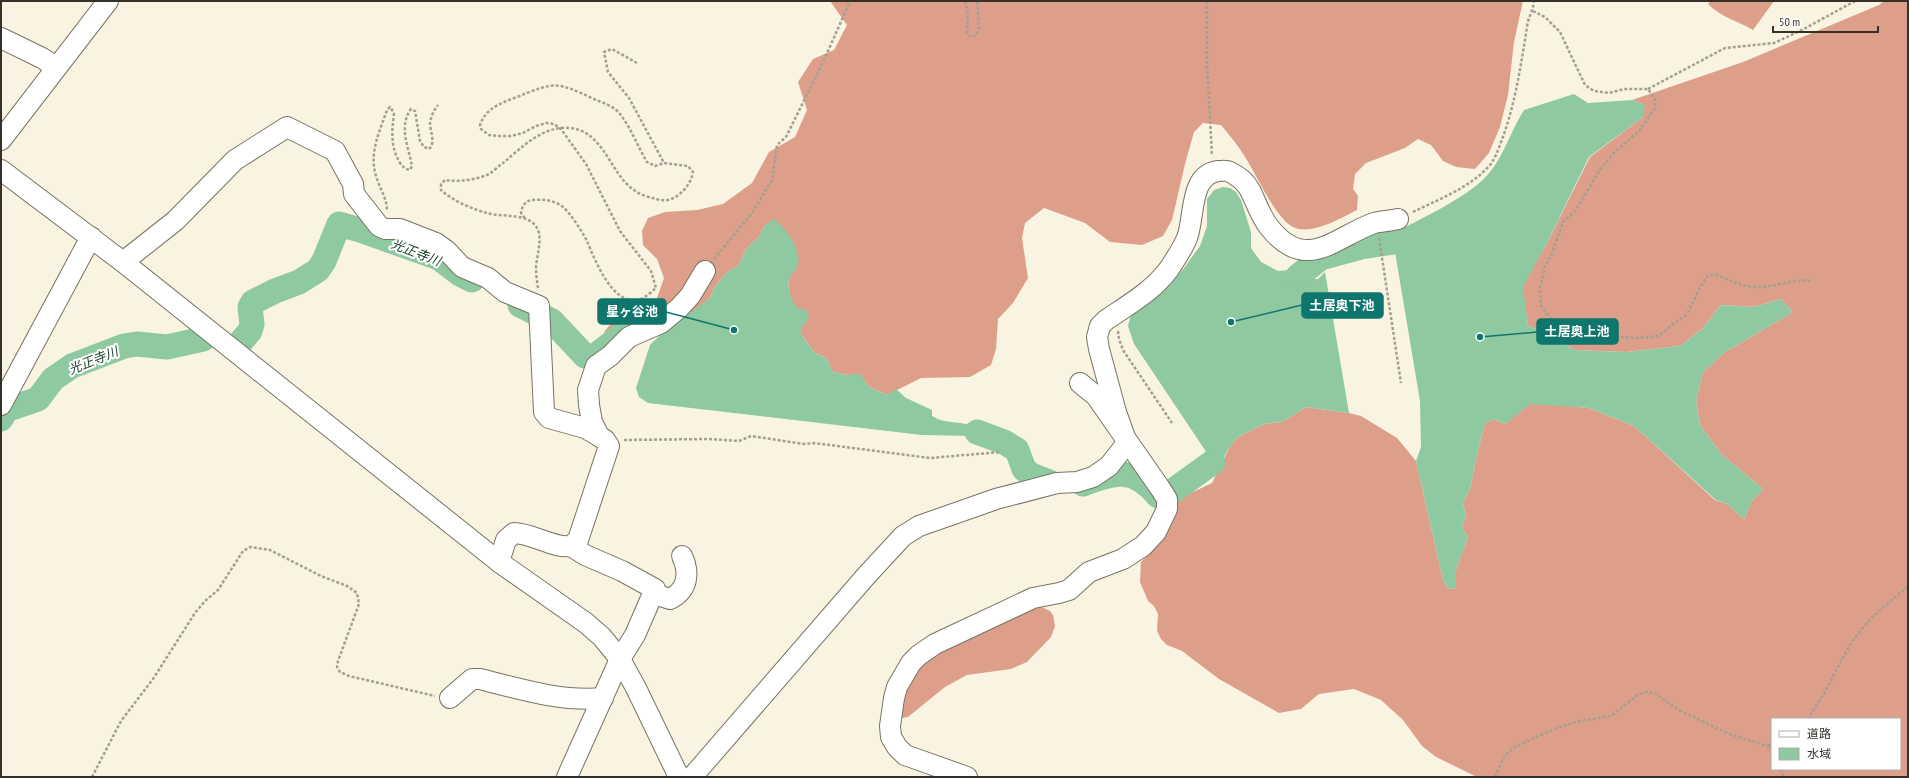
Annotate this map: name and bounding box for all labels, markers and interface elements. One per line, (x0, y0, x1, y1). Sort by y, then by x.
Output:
scale bar (1773, 8, 1878, 34)
text: 50 m (1779, 14, 1800, 29)
water label: 光正寺川 (388, 235, 445, 270)
callout: 土居奥下池 (1302, 293, 1383, 318)
text: 土居奥下池 (1309, 297, 1375, 314)
callout: 星ヶ谷池 (598, 299, 666, 324)
text: 星ヶ谷池 (606, 303, 658, 320)
callout: 土居奥上池 (1537, 319, 1618, 344)
text: 土居奥上池 (1544, 323, 1610, 340)
water label: 光正寺川 (66, 342, 122, 378)
legend (1771, 718, 1901, 770)
text: 道路 (1807, 726, 1831, 741)
text: 水域 (1807, 746, 1831, 761)

